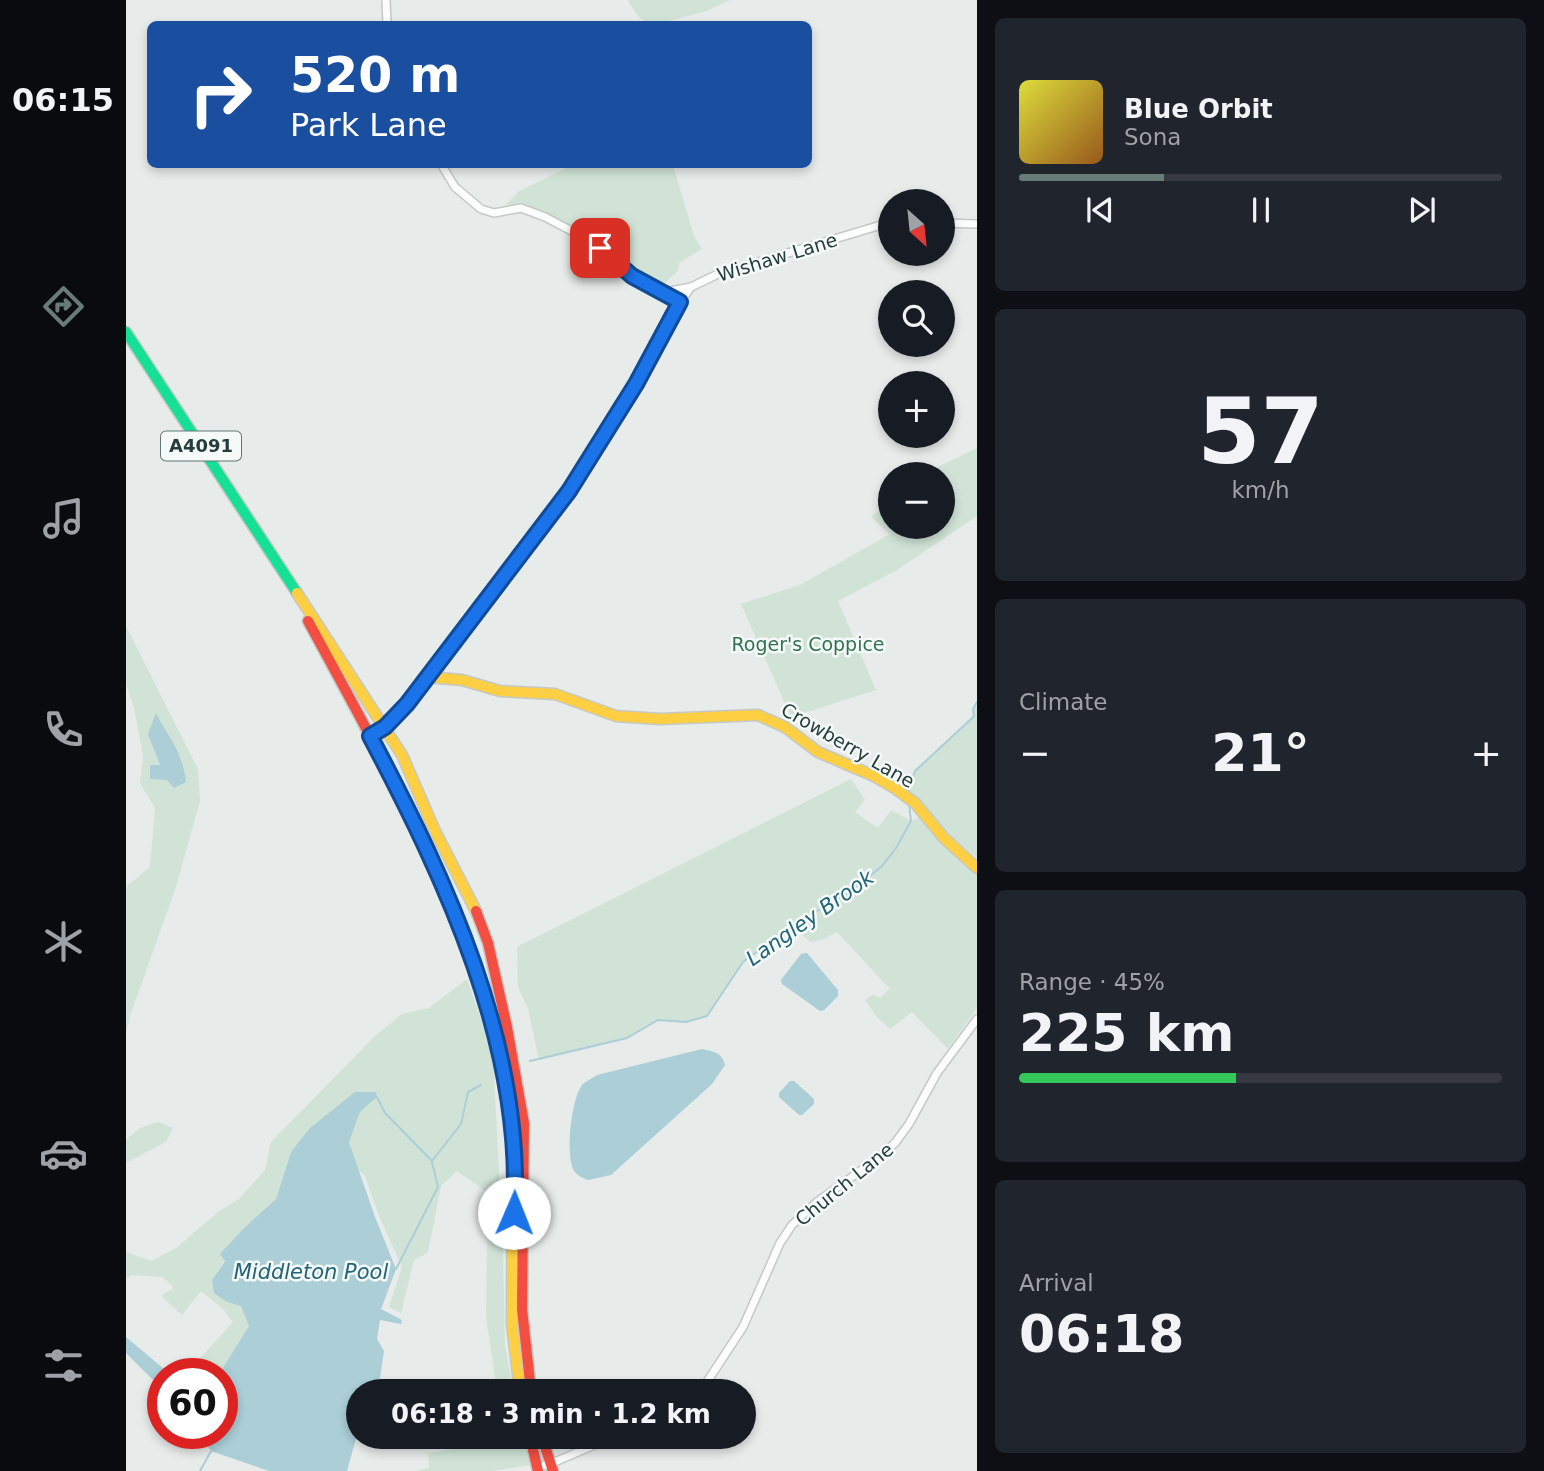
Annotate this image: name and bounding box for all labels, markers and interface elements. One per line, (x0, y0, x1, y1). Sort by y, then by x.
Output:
text: 520 m (290, 47, 460, 104)
icon: right (175, 49, 266, 140)
text: 06:15 (12, 81, 114, 119)
text: Blue Orbit (1124, 94, 1273, 124)
text: Park Lane (290, 106, 447, 144)
text: Sona (1124, 124, 1181, 150)
north arrow (878, 189, 956, 266)
map controls (878, 189, 955, 539)
icon: previous (1081, 191, 1119, 229)
icon: pause (1242, 191, 1280, 229)
icon: next (1403, 191, 1441, 229)
pin (570, 218, 630, 278)
street label: Wishaw Lane (714, 228, 840, 286)
icon: arrive (581, 229, 619, 267)
button: search (878, 280, 955, 357)
icon: directions (39, 282, 88, 331)
button: + (878, 371, 955, 448)
text: 57 (1197, 379, 1324, 484)
road number: A4091 (161, 432, 241, 461)
button: − (878, 462, 955, 539)
text: km/h (1231, 477, 1290, 503)
icon: music (39, 494, 88, 543)
park label: Roger's Coppice (731, 633, 885, 655)
text: Climate (1019, 689, 1108, 715)
street label: Crowberry Lane (778, 698, 918, 792)
icon: phone (39, 705, 88, 754)
text: 21° (1211, 723, 1310, 783)
text: − (1019, 731, 1051, 775)
text: + (1470, 731, 1502, 775)
water label: Langley Brook (742, 865, 879, 971)
icon: climate (39, 917, 88, 966)
text: Range · 45% (1019, 969, 1165, 995)
text: 225 km (1019, 1003, 1234, 1063)
icon: car (39, 1129, 88, 1178)
street label: Church Lane (791, 1138, 897, 1230)
position arrow (477, 1176, 551, 1250)
water label: Middleton Pool (234, 1260, 388, 1284)
text: Arrival (1019, 1270, 1094, 1296)
text: 06:18 (1019, 1304, 1185, 1364)
icon: filters (39, 1341, 88, 1390)
speed limit sign: 60 (147, 1358, 238, 1449)
text: 06:18 · 3 min · 1.2 km (391, 1399, 711, 1429)

